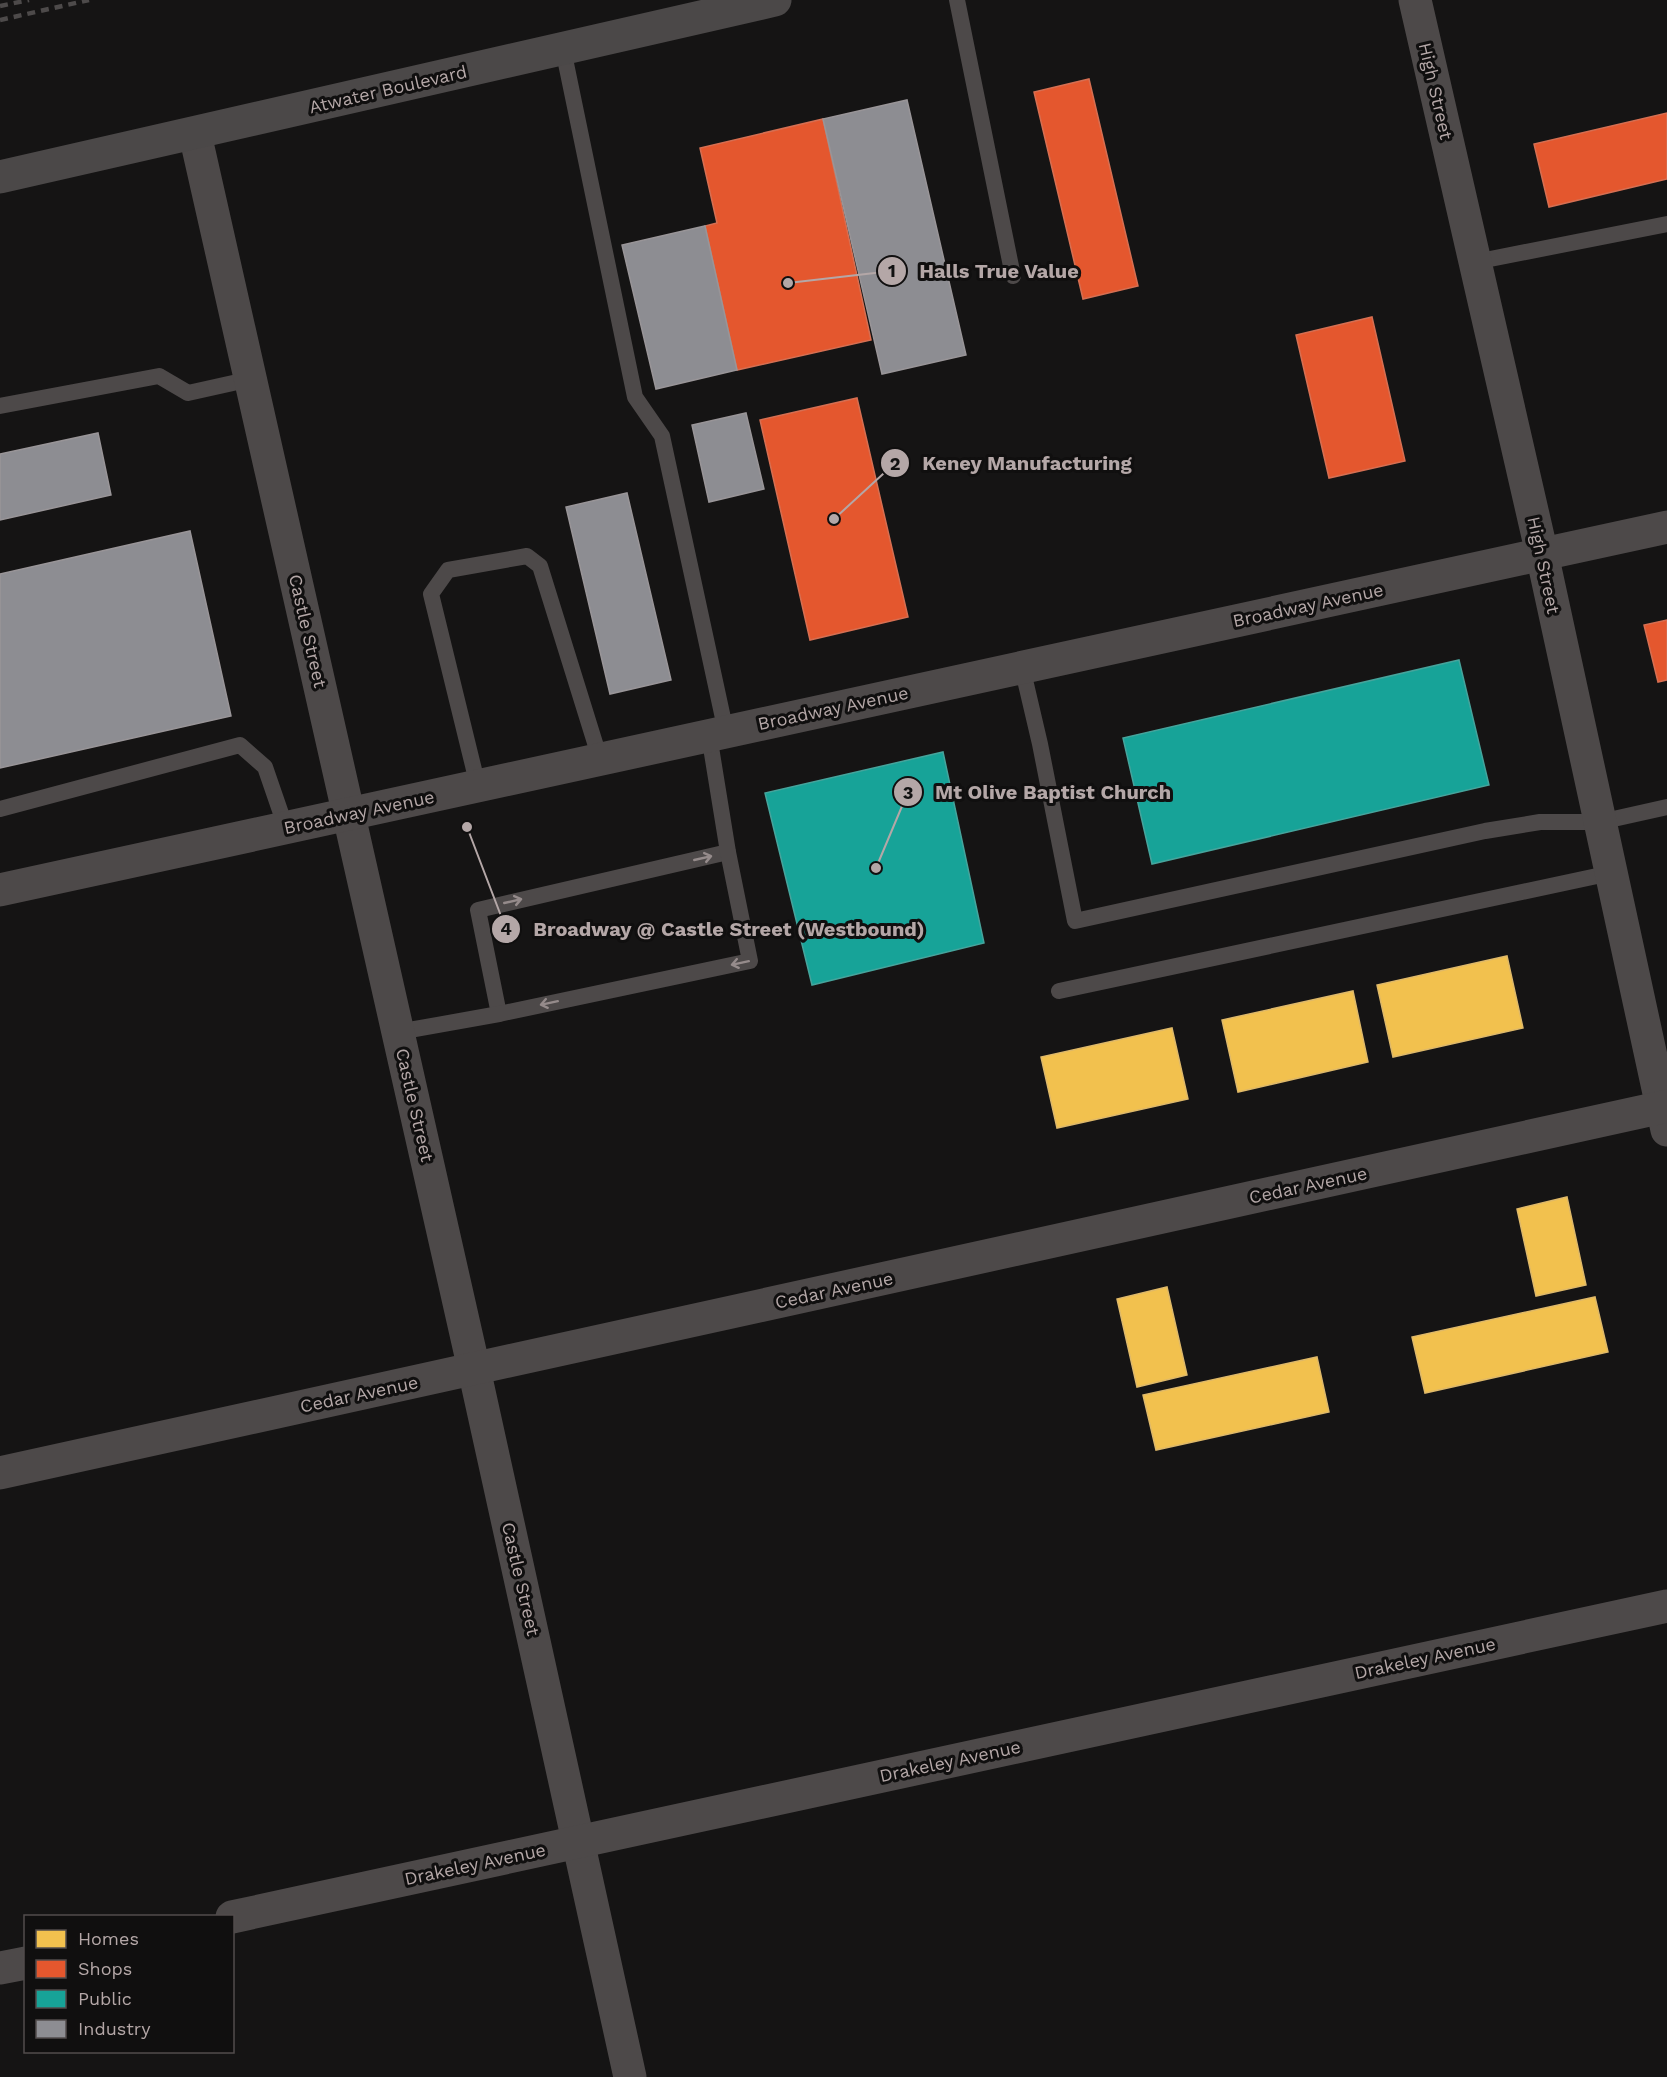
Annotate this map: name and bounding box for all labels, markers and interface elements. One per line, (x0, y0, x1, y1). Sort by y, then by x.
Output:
street label: High Street (1415, 40, 1457, 142)
street label: Atwater Boulevard (307, 61, 469, 117)
callout: Halls True Value (877, 252, 1091, 290)
text: Halls True Value (919, 259, 1079, 283)
text: 1 (888, 260, 896, 281)
callout: Keney Manufacturing (880, 444, 1144, 482)
text: Keney Manufacturing (922, 451, 1132, 475)
text: 2 (890, 453, 900, 474)
street label: High Street (1523, 514, 1565, 616)
street label: Castle Street (285, 572, 331, 690)
street label: Broadway Avenue (1231, 579, 1385, 631)
street label: Broadway Avenue (756, 682, 910, 734)
callout: Mt Olive Baptist Church (893, 773, 1183, 811)
text: Mt Olive Baptist Church (935, 780, 1171, 804)
text: 3 (903, 782, 913, 803)
street label: Broadway Avenue (282, 786, 436, 838)
one-way arrow (694, 851, 713, 863)
one-way arrow (504, 895, 523, 907)
callout: Broadway @ Castle Street (Westbound) (491, 910, 937, 948)
text: Broadway @ Castle Street (Westbound) (533, 917, 925, 941)
text: 4 (500, 918, 512, 939)
one-way arrow (731, 958, 750, 969)
one-way arrow (540, 998, 559, 1009)
street label: Castle Street (392, 1046, 438, 1164)
street label: Cedar Avenue (1247, 1162, 1369, 1208)
street label: Cedar Avenue (773, 1267, 895, 1313)
street label: Cedar Avenue (298, 1371, 420, 1417)
street label: Castle Street (498, 1520, 544, 1638)
street label: Drakeley Avenue (1352, 1633, 1498, 1683)
street label: Drakeley Avenue (877, 1736, 1023, 1786)
street label: Drakeley Avenue (402, 1839, 548, 1889)
legend (24, 1915, 234, 2053)
text: Homes (78, 1928, 139, 1949)
text: Shops (78, 1958, 132, 1979)
text: Public (78, 1988, 132, 2009)
text: Industry (78, 2018, 151, 2039)

